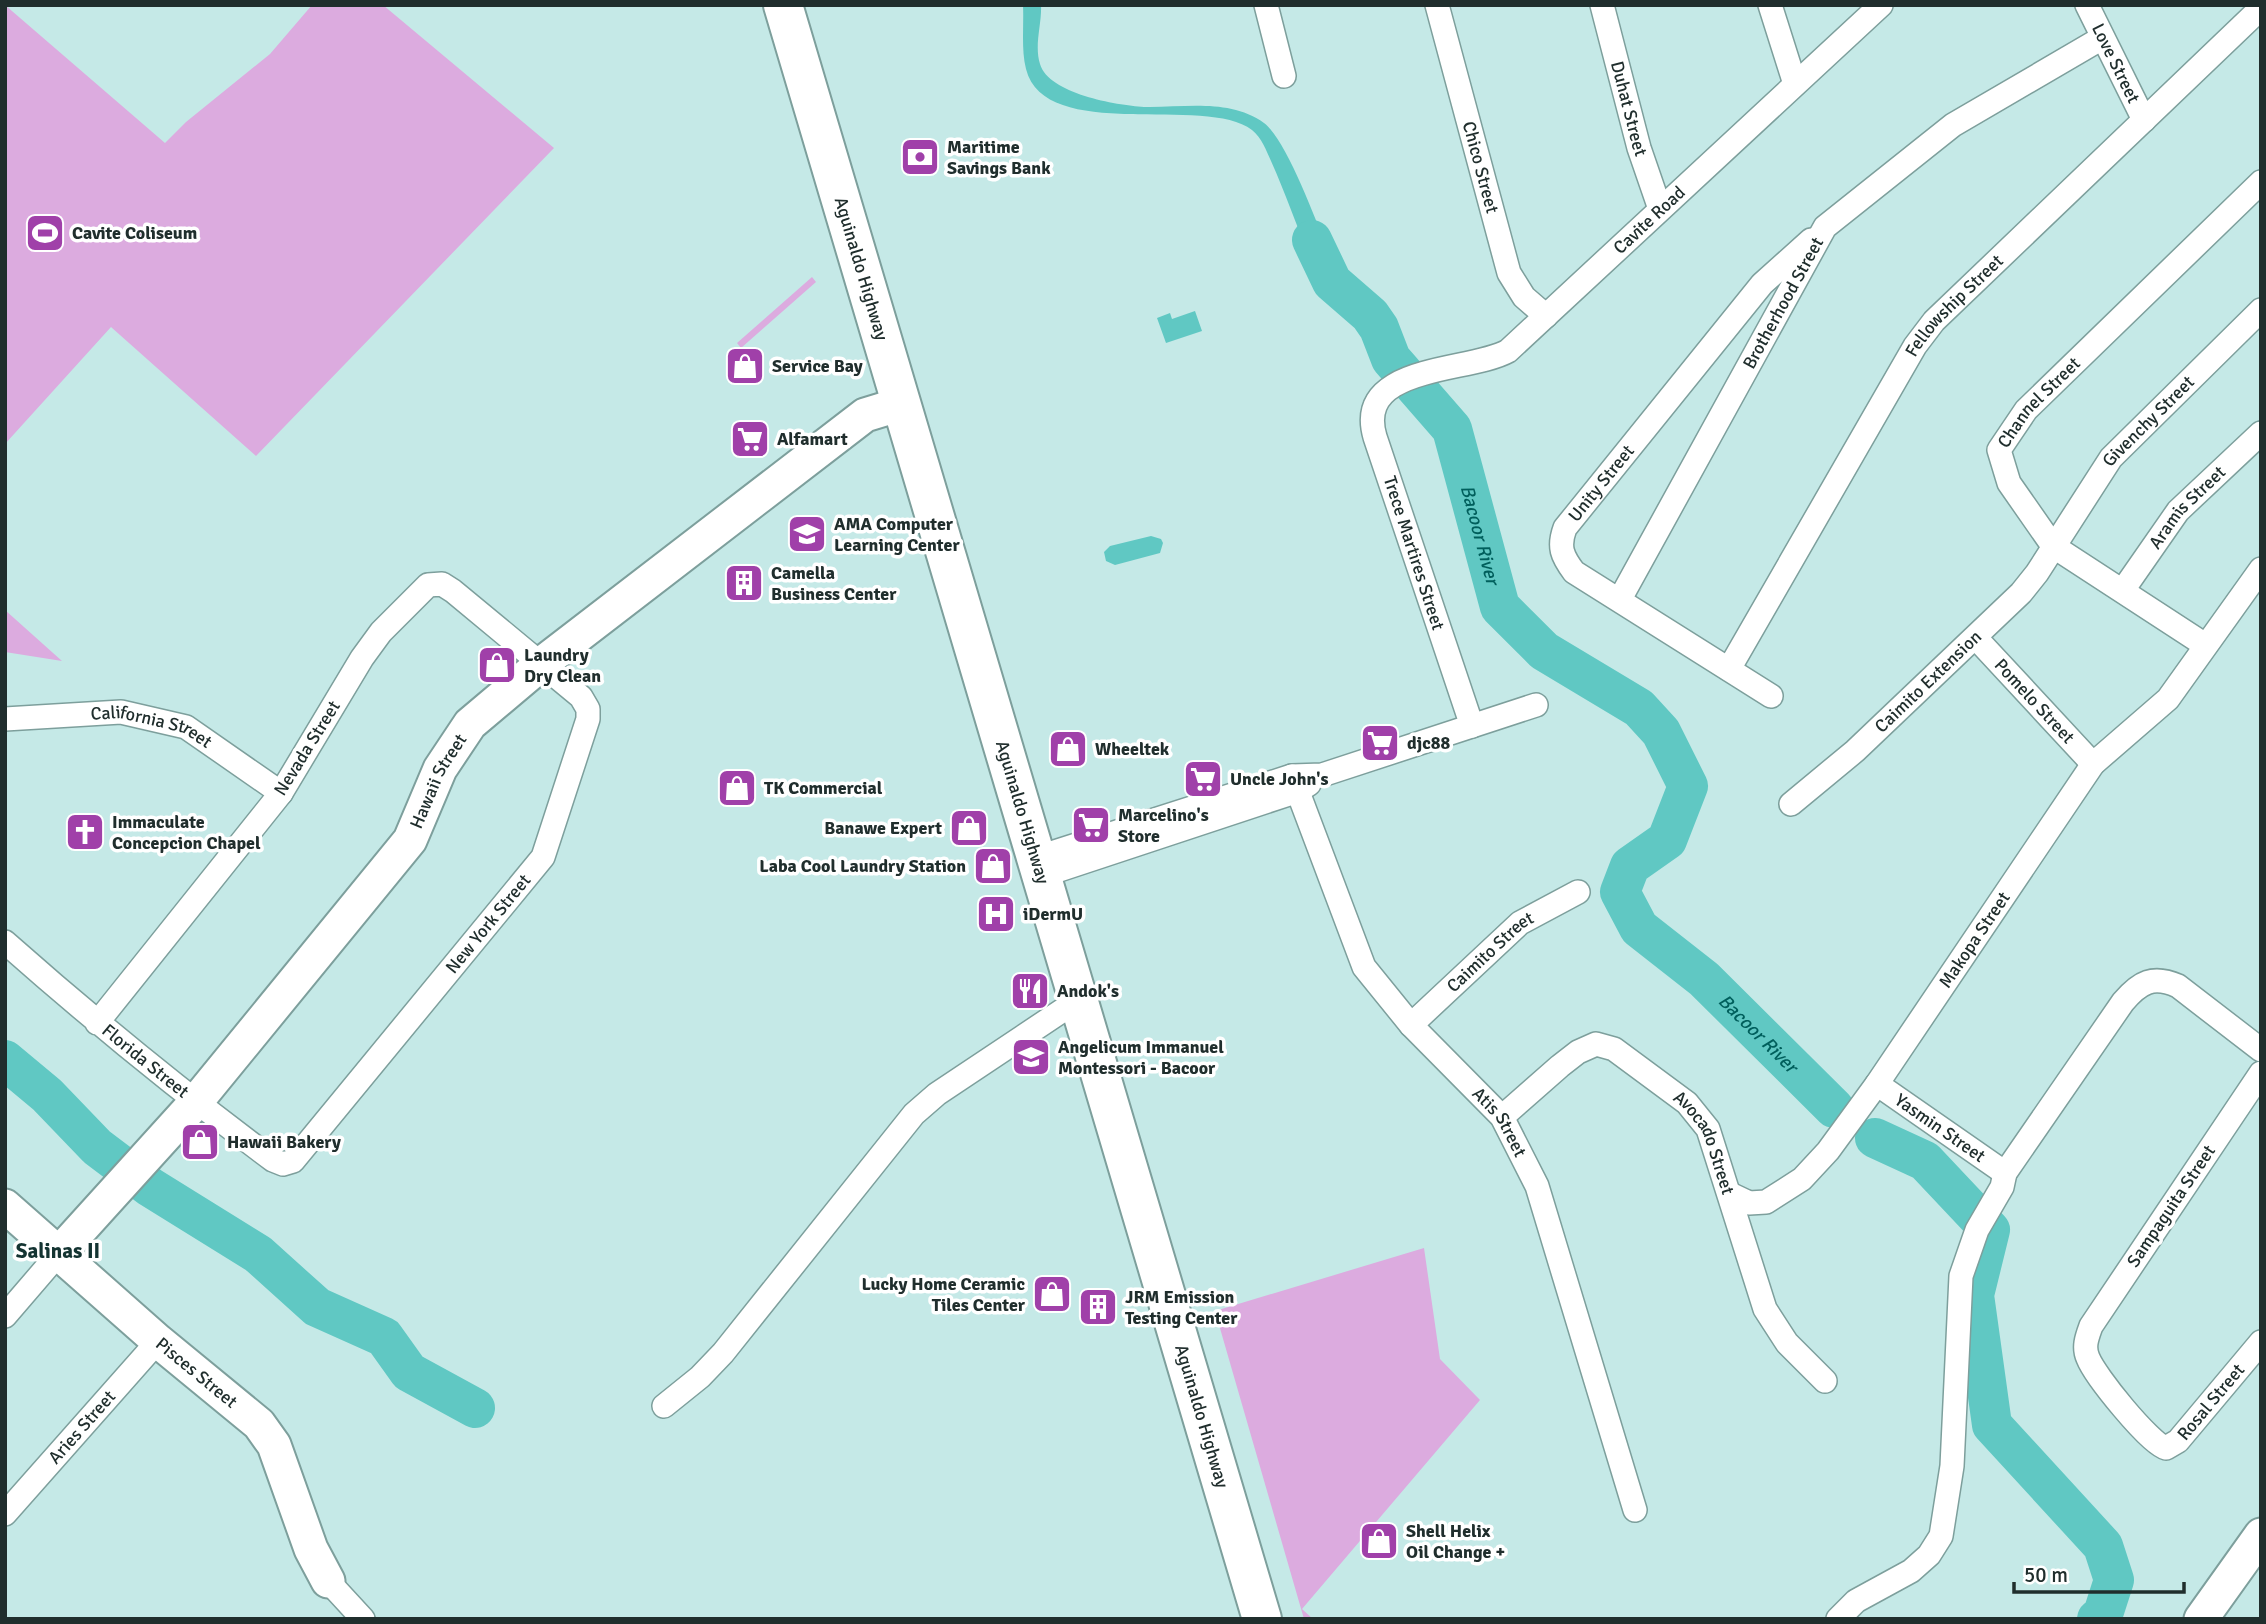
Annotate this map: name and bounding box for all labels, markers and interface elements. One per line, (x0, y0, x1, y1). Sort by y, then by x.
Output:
street label: Love Street (2087, 20, 2145, 107)
street label: Duhat Street (1606, 59, 1652, 159)
street label: Chico Street (1458, 119, 1503, 216)
bank icon: Maritime Savings Bank (899, 136, 941, 178)
place label: Maritime Savings Bank (947, 136, 1051, 179)
street label: Cavite Road (1609, 181, 1690, 259)
street label: Aguinaldo Highway (830, 194, 893, 343)
sports icon: Cavite Coliseum (24, 212, 66, 254)
place label: Cavite Coliseum (72, 222, 197, 244)
street label: Brotherhood Street (1738, 233, 1828, 373)
street label: Fellowship Street (1900, 250, 2008, 361)
shop icon: Service Bay (724, 345, 766, 387)
street label: Channel Street (1993, 352, 2085, 452)
place label: Service Bay (772, 355, 863, 377)
street label: Givenchy Street (2097, 371, 2199, 471)
supermarket icon: Alfamart (729, 418, 771, 460)
place label: Alfamart (777, 428, 848, 450)
street label: Unity Street (1564, 440, 1639, 526)
street label: Aramis Street (2144, 461, 2230, 553)
street label: Trece Martires Street (1379, 473, 1449, 633)
water label: Bacoor River (1455, 482, 1505, 590)
school or university icon: AMA Computer Learning Center (786, 513, 828, 555)
place label: AMA Computer Learning Center (834, 513, 960, 556)
building icon: Camella Business Center (723, 562, 765, 604)
place label: Camella Business Center (771, 562, 897, 605)
street label: Caimito Extension (1870, 626, 1986, 737)
shop icon: Laundry Dry Clean (476, 644, 518, 686)
place label: Laundry Dry Clean (524, 644, 601, 687)
street label: Pomelo Street (1990, 654, 2079, 748)
street label: Nevada Street (269, 696, 345, 800)
street label: California Street (90, 701, 216, 753)
supermarket icon: djc88 (1359, 722, 1401, 764)
shop icon: Wheeltek (1047, 728, 1089, 770)
street label: Hawaii Street (405, 730, 471, 832)
place label: djc88 (1407, 732, 1450, 754)
street label: Aguinaldo Highway (991, 738, 1054, 887)
place label: Wheeltek (1095, 738, 1170, 760)
supermarket icon: Uncle John's (1182, 758, 1224, 800)
shop icon: TK Commercial (716, 767, 758, 809)
place label: Uncle John's (1230, 768, 1329, 790)
place label: TK Commercial (764, 777, 883, 799)
supermarket icon: Marcelino's Store (1070, 804, 1112, 846)
place label: Marcelino's Store (1118, 804, 1209, 847)
shop icon: Banawe Expert (948, 807, 990, 849)
church icon: Immaculate Concepcion Chapel (64, 811, 106, 853)
place label: Immaculate Concepcion Chapel (112, 811, 261, 854)
place label: Banawe Expert (824, 817, 942, 839)
shop icon: Laba Cool Laundry Station (972, 845, 1014, 887)
place label: Laba Cool Laundry Station (759, 855, 966, 877)
street label: New York Street (441, 870, 535, 978)
street label: Makopa Street (1934, 887, 2015, 992)
hospital icon: iDermU (975, 893, 1017, 935)
place label: iDermU (1023, 903, 1083, 925)
street label: Caimito Street (1442, 907, 1537, 997)
restaurant icon: Andok's (1009, 970, 1051, 1012)
place label: Andok's (1057, 980, 1119, 1002)
water label: Bacoor River (1713, 989, 1805, 1080)
street label: Florida Street (98, 1019, 193, 1102)
school or university icon: Angelicum Immanuel Montessori - Bacoor (1010, 1036, 1052, 1078)
place label: Angelicum Immanuel Montessori - Bacoor (1058, 1036, 1224, 1079)
street label: Atis Street (1468, 1083, 1531, 1161)
street label: Avocado Street (1669, 1086, 1739, 1197)
street label: Yasmin Street (1891, 1089, 1990, 1167)
shop icon: Hawaii Bakery (179, 1121, 221, 1163)
place label: Hawaii Bakery (227, 1131, 341, 1153)
street label: Sampaguita Street (2122, 1141, 2220, 1271)
district label: Salinas II (16, 1238, 100, 1264)
place label: Lucky Home Ceramic Tiles Center (861, 1273, 1026, 1316)
shop icon: Lucky Home Ceramic Tiles Center (1031, 1273, 1073, 1315)
building icon: JRM Emission Testing Center (1077, 1286, 1119, 1328)
place label: JRM Emission Testing Center (1125, 1286, 1238, 1329)
street label: Pisces Street (151, 1333, 242, 1413)
street label: Aguinaldo Highway (1170, 1342, 1234, 1491)
street label: Rosal Street (2172, 1359, 2249, 1445)
street label: Aries Street (44, 1386, 120, 1468)
shop icon: Shell Helix Oil Change + (1358, 1520, 1400, 1562)
place label: Shell Helix Oil Change + (1406, 1520, 1505, 1563)
scale bar (2014, 1550, 2184, 1594)
text: 50 m (2024, 1562, 2068, 1588)

